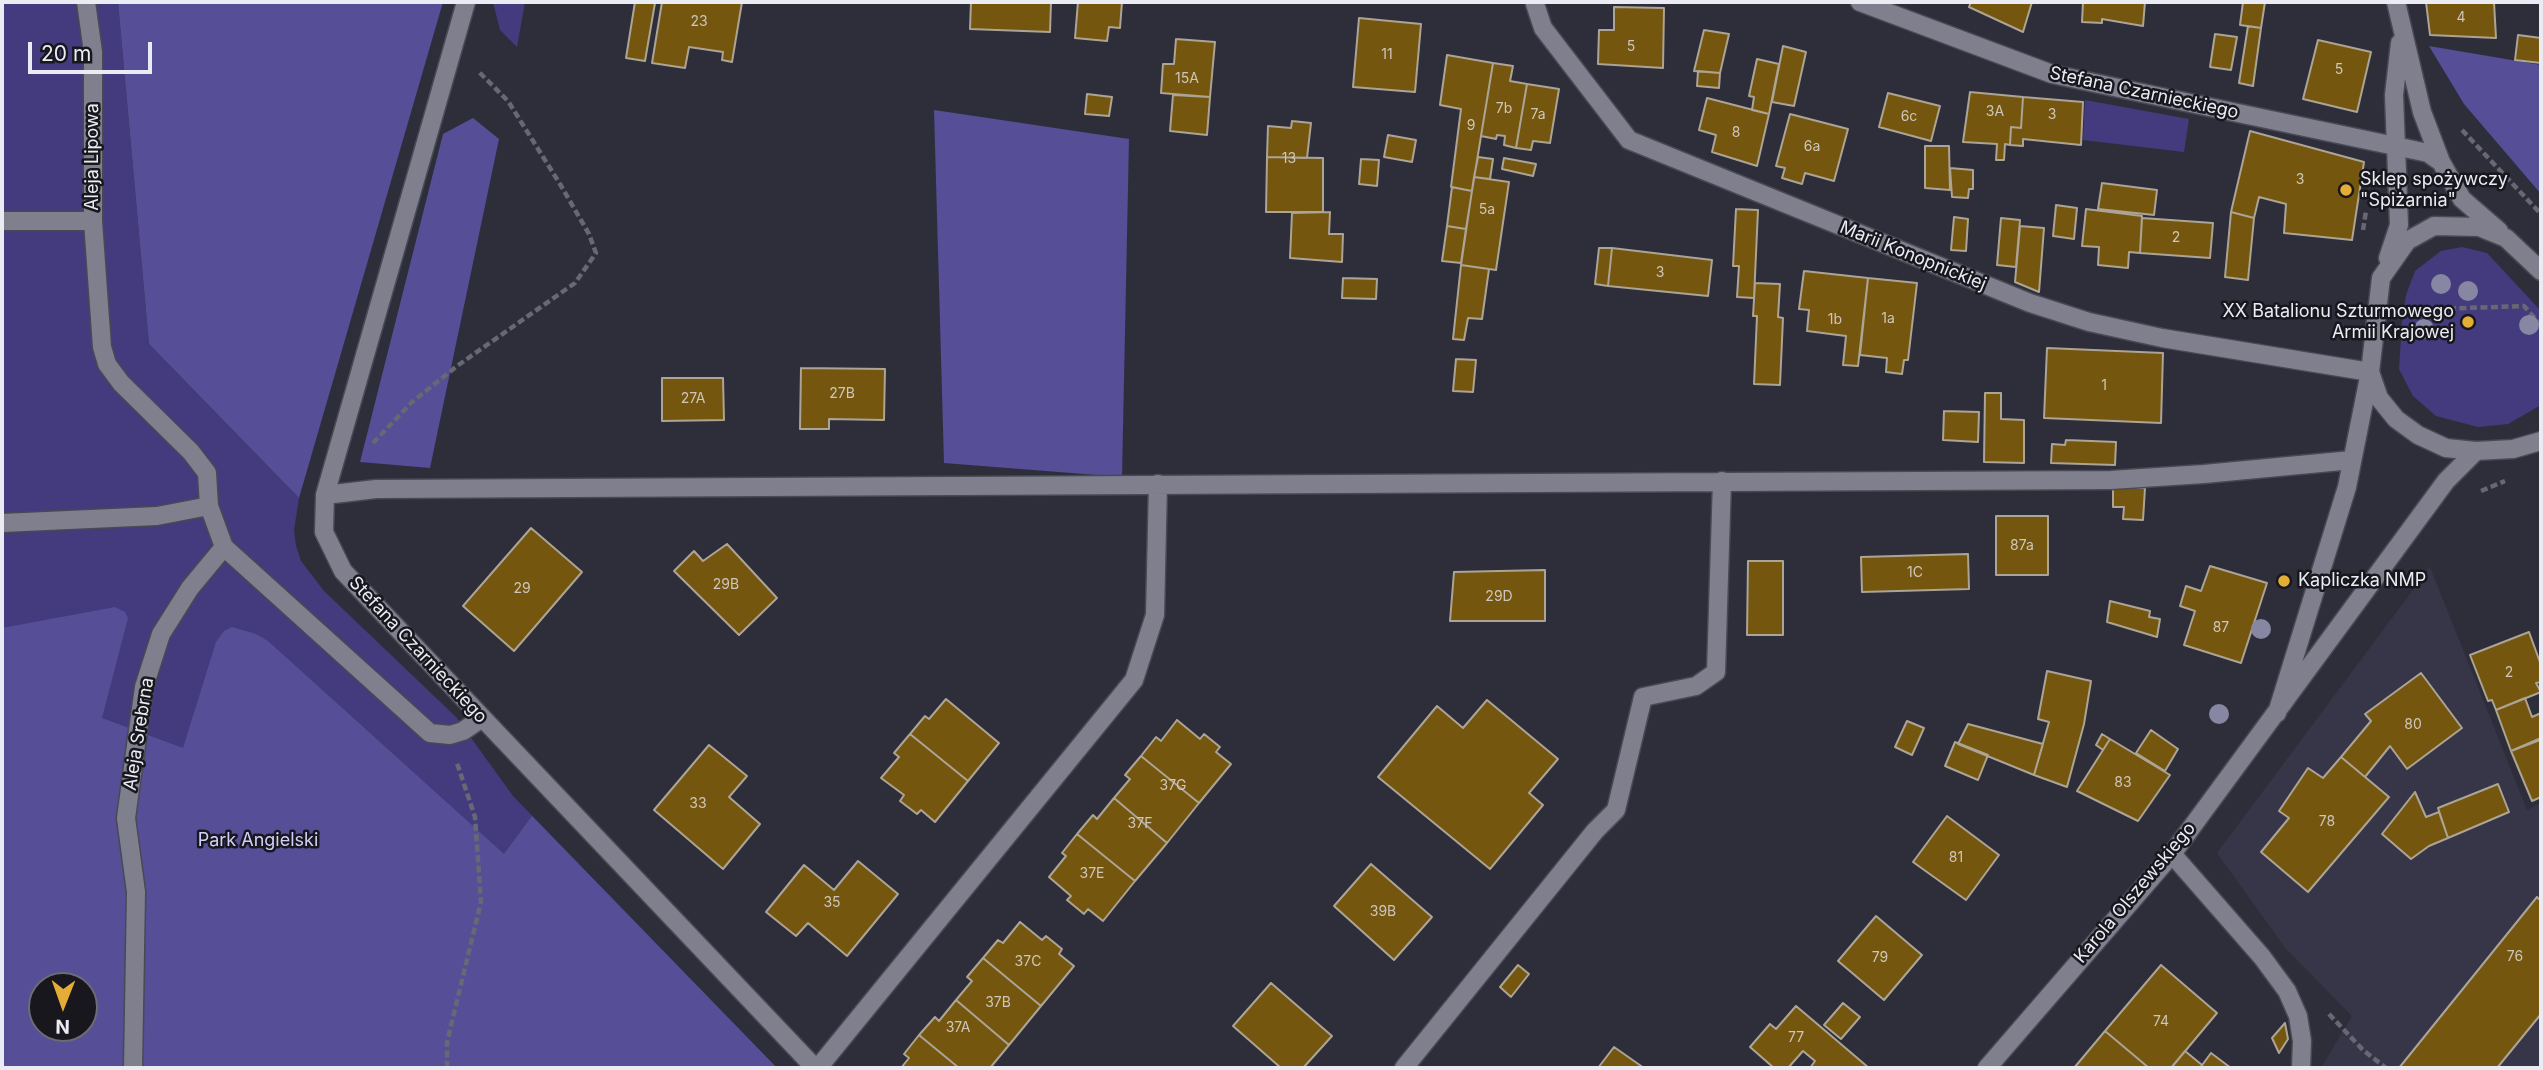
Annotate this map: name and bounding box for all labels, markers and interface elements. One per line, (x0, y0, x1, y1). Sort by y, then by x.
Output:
house number: 4 (2456, 10, 2466, 26)
house number: 23 (690, 14, 708, 30)
scale bar (32, 28, 156, 72)
house number: 5 (1627, 39, 1635, 55)
text: 20 m (41, 41, 91, 66)
house number: 11 (1381, 47, 1393, 63)
street label: Stefana Czarnieckiego (2048, 62, 2240, 124)
house number: 5 (2335, 62, 2343, 78)
house number: 15A (1175, 71, 1199, 87)
house number: 7b (1496, 101, 1512, 117)
street label: Aleja Lipowa (82, 103, 104, 211)
house number: 3A (1986, 104, 2004, 120)
house number: 7a (1530, 107, 1546, 123)
house number: 3 (2048, 107, 2056, 123)
house number: 6c (1901, 109, 1917, 125)
house number: 9 (1467, 118, 1475, 134)
house number: 8 (1732, 125, 1740, 141)
house number: 6a (1804, 139, 1820, 155)
house number: 13 (1282, 151, 1296, 167)
place label: Sklep spożywczy "Spiżarnia" (2360, 169, 2508, 212)
house number: 3 (2296, 172, 2304, 188)
marker: Sklep spożywczy "Spiżarnia" (2338, 182, 2354, 198)
house number: 5a (1479, 202, 1495, 218)
street label: Marii Konopnickiej (1837, 217, 1989, 295)
house number: 2 (2172, 230, 2180, 246)
house number: 3 (1656, 265, 1664, 281)
place label: XX Batalionu Szturmowego Armii Krajowej (2223, 301, 2454, 344)
house number: 1a (1881, 311, 1895, 327)
house number: 1b (1828, 312, 1842, 328)
marker: XX Batalionu Szturmowego Armii Krajowej (2460, 314, 2476, 330)
house number: 1 (2101, 378, 2107, 394)
house number: 27B (829, 386, 855, 402)
house number: 27A (681, 391, 705, 407)
house number: 87a (2010, 538, 2034, 554)
house number: 1C (1907, 565, 1923, 581)
place label: Kapliczka NMP (2298, 570, 2426, 592)
street label: Stefana Czarnieckiego (344, 572, 492, 728)
marker: Kapliczka NMP (2276, 573, 2292, 589)
house number: 29B (713, 577, 739, 593)
house number: 29 (513, 581, 531, 597)
house number: 29D (1485, 589, 1513, 605)
house number: 87 (2213, 620, 2229, 636)
house number: 2 (2505, 665, 2513, 681)
street label: Aleja Srebrna (119, 676, 159, 792)
house number: 80 (2404, 717, 2422, 733)
house number: 83 (2114, 775, 2132, 791)
house number: 37G (1159, 778, 1187, 794)
house number: 33 (689, 796, 707, 812)
house number: 78 (2319, 814, 2335, 830)
house number: 37F (1128, 816, 1152, 832)
street label: Karola Olszewskiego (2070, 818, 2200, 968)
park label: Park Angielski (198, 830, 318, 852)
house number: 81 (1949, 850, 1963, 866)
house number: 37E (1080, 866, 1104, 882)
house number: 35 (823, 895, 841, 911)
house number: 39B (1370, 904, 1396, 920)
house number: 76 (2507, 949, 2523, 965)
house number: 79 (1872, 950, 1888, 966)
house number: 37C (1015, 954, 1041, 970)
north arrow (28, 972, 98, 1042)
house number: 37B (985, 995, 1011, 1011)
house number: 74 (2153, 1014, 2169, 1030)
text: N (55, 1015, 70, 1038)
house number: 37A (946, 1020, 970, 1036)
house number: 77 (1788, 1030, 1804, 1046)

